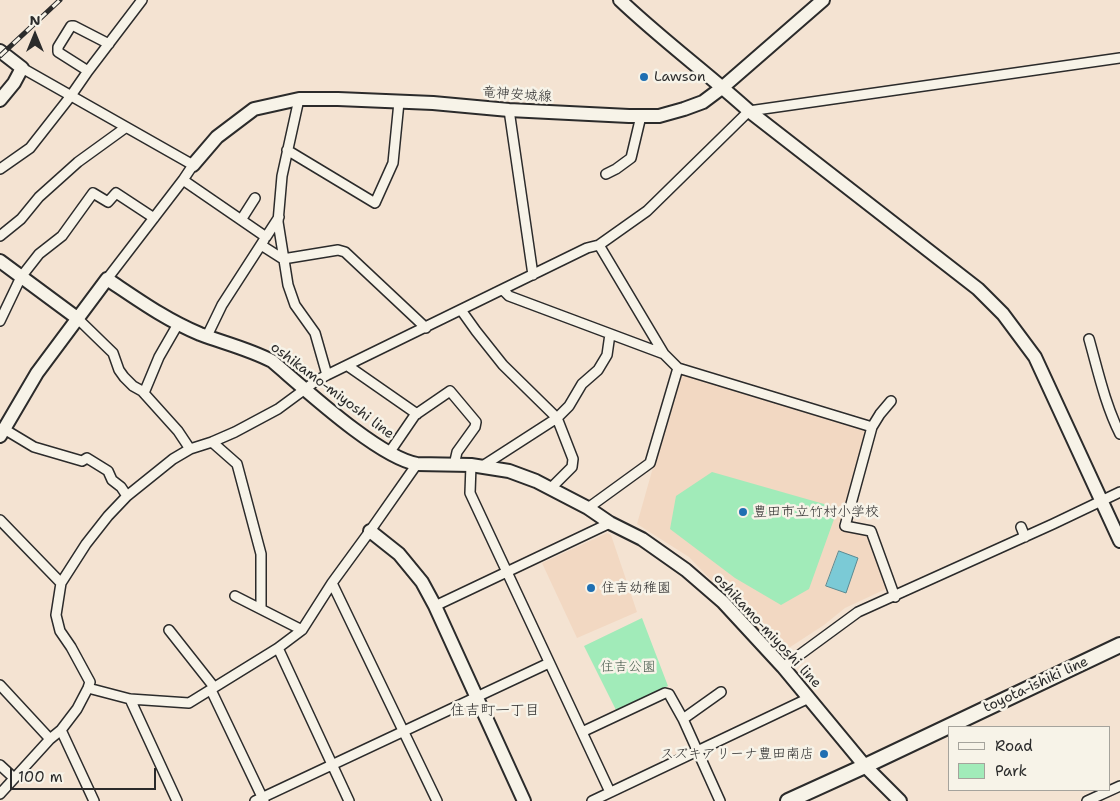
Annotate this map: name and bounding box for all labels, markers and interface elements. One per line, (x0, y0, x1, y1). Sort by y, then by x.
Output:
north arrow (10, 10, 60, 60)
text: N (29, 11, 41, 29)
place label: Lawson (654, 69, 706, 85)
marker: Lawson (638, 71, 650, 83)
street label: 竜神安城線 (481, 84, 553, 106)
street label: oshikamo-miyoshi line (267, 339, 397, 443)
place label: 豊田市立竹村小学校 (753, 504, 879, 520)
marker: 豊田市立竹村小学校 (737, 506, 749, 518)
street label: oshikamo-miyoshi line (710, 570, 824, 692)
place label: 住吉幼稚園 (601, 580, 671, 596)
marker: 住吉幼稚園 (585, 582, 597, 594)
street label: toyota-ishiki line (981, 653, 1091, 717)
park label: 住吉公園 (600, 659, 656, 675)
district label: 住吉町一丁目 (450, 702, 540, 720)
legend (948, 726, 1110, 791)
text: Road (995, 736, 1033, 756)
place label: スズキアリーナ豊田南店 (660, 746, 814, 762)
marker: スズキアリーナ豊田南店 (818, 748, 830, 760)
scale bar (12, 758, 159, 790)
text: Park (995, 761, 1027, 781)
text: 100 m (18, 767, 63, 787)

